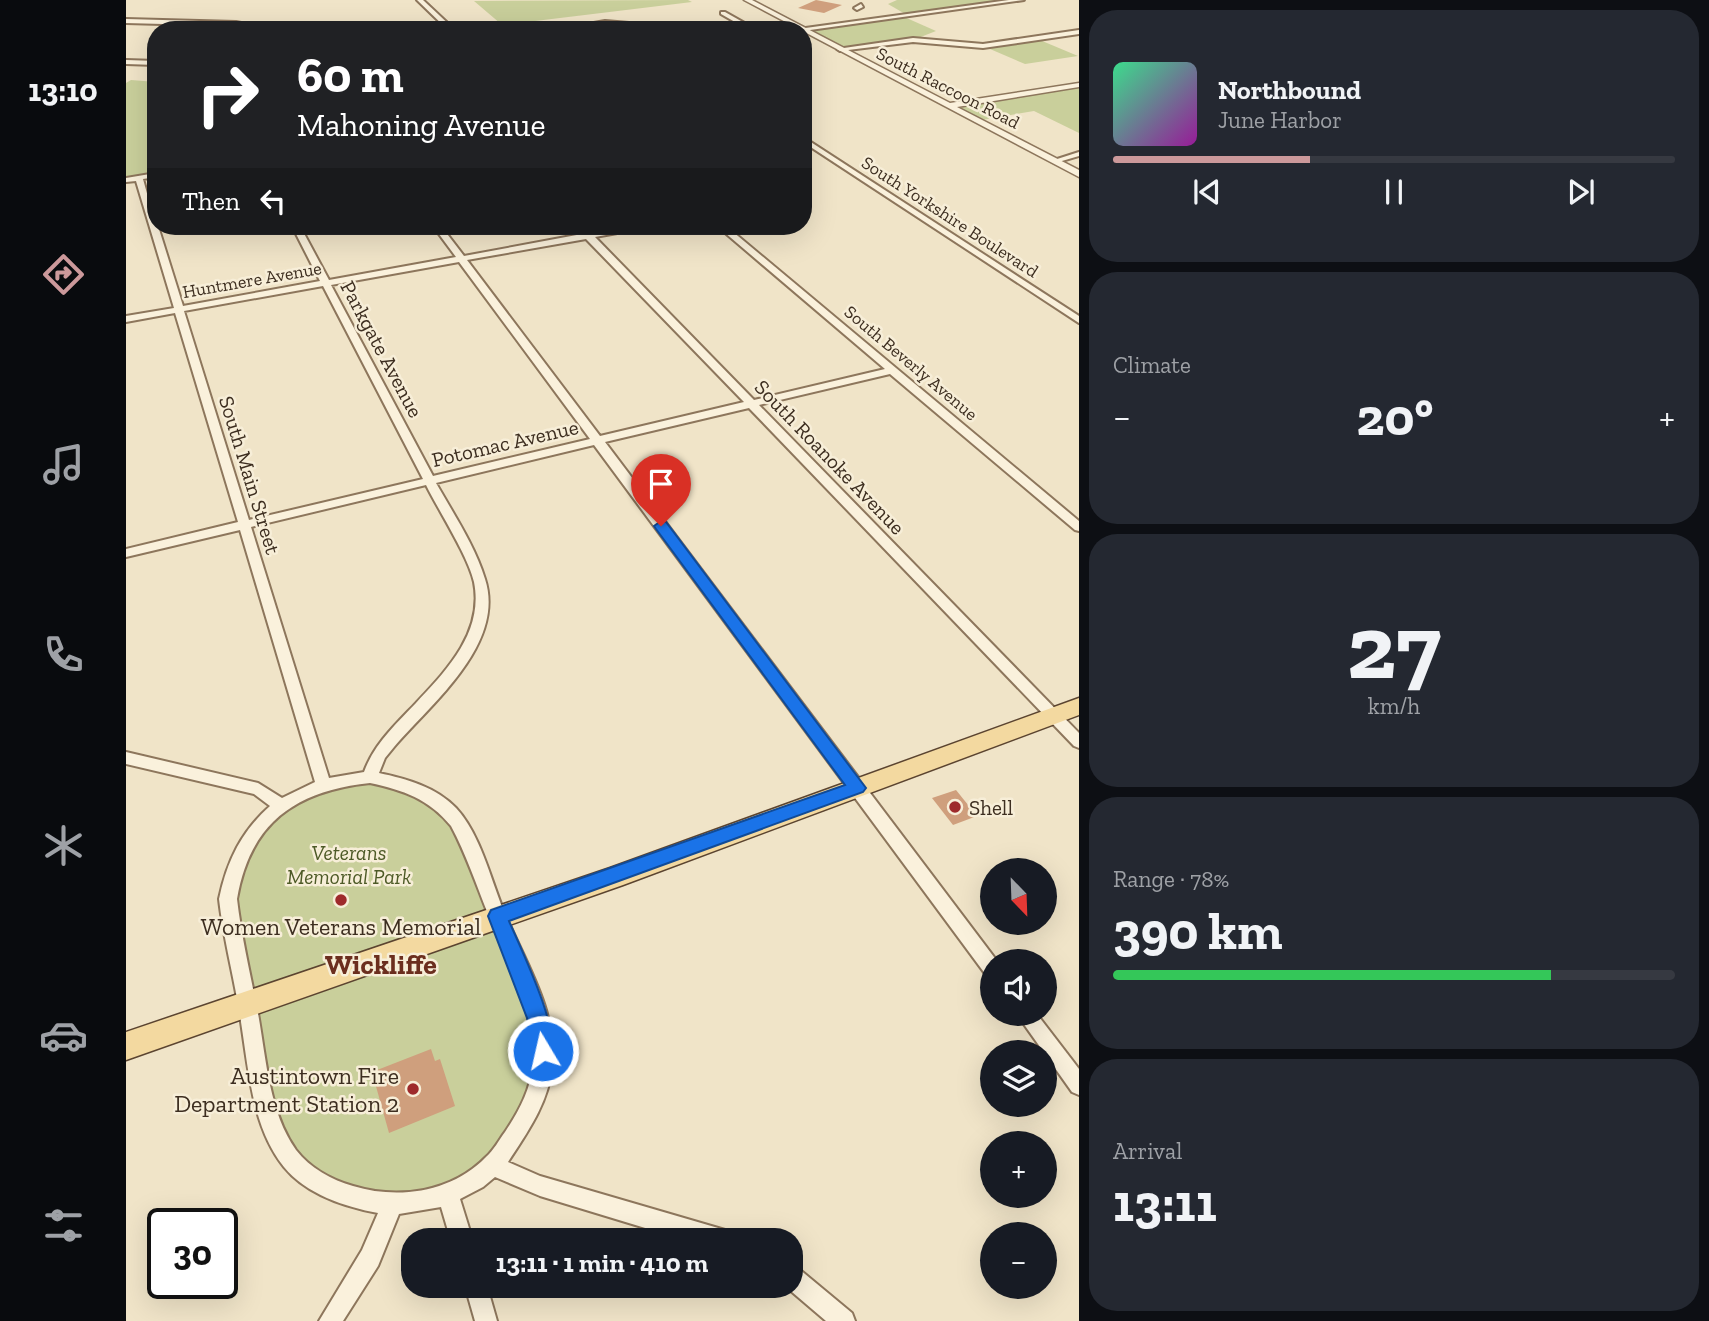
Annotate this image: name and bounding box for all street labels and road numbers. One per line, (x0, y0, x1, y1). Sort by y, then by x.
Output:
street label: South Raccoon Road (873, 42, 1023, 134)
street label: South Yorkshire Boulevard (858, 152, 1043, 282)
street label: Huntmere Avenue (181, 257, 323, 303)
street label: Parkgate Avenue (335, 276, 429, 422)
street label: South Beverly Avenue (840, 301, 982, 425)
street label: South Roanoke Avenue (750, 374, 910, 540)
street label: South Main Street (214, 393, 286, 557)
street label: Potomac Avenue (429, 414, 581, 472)

